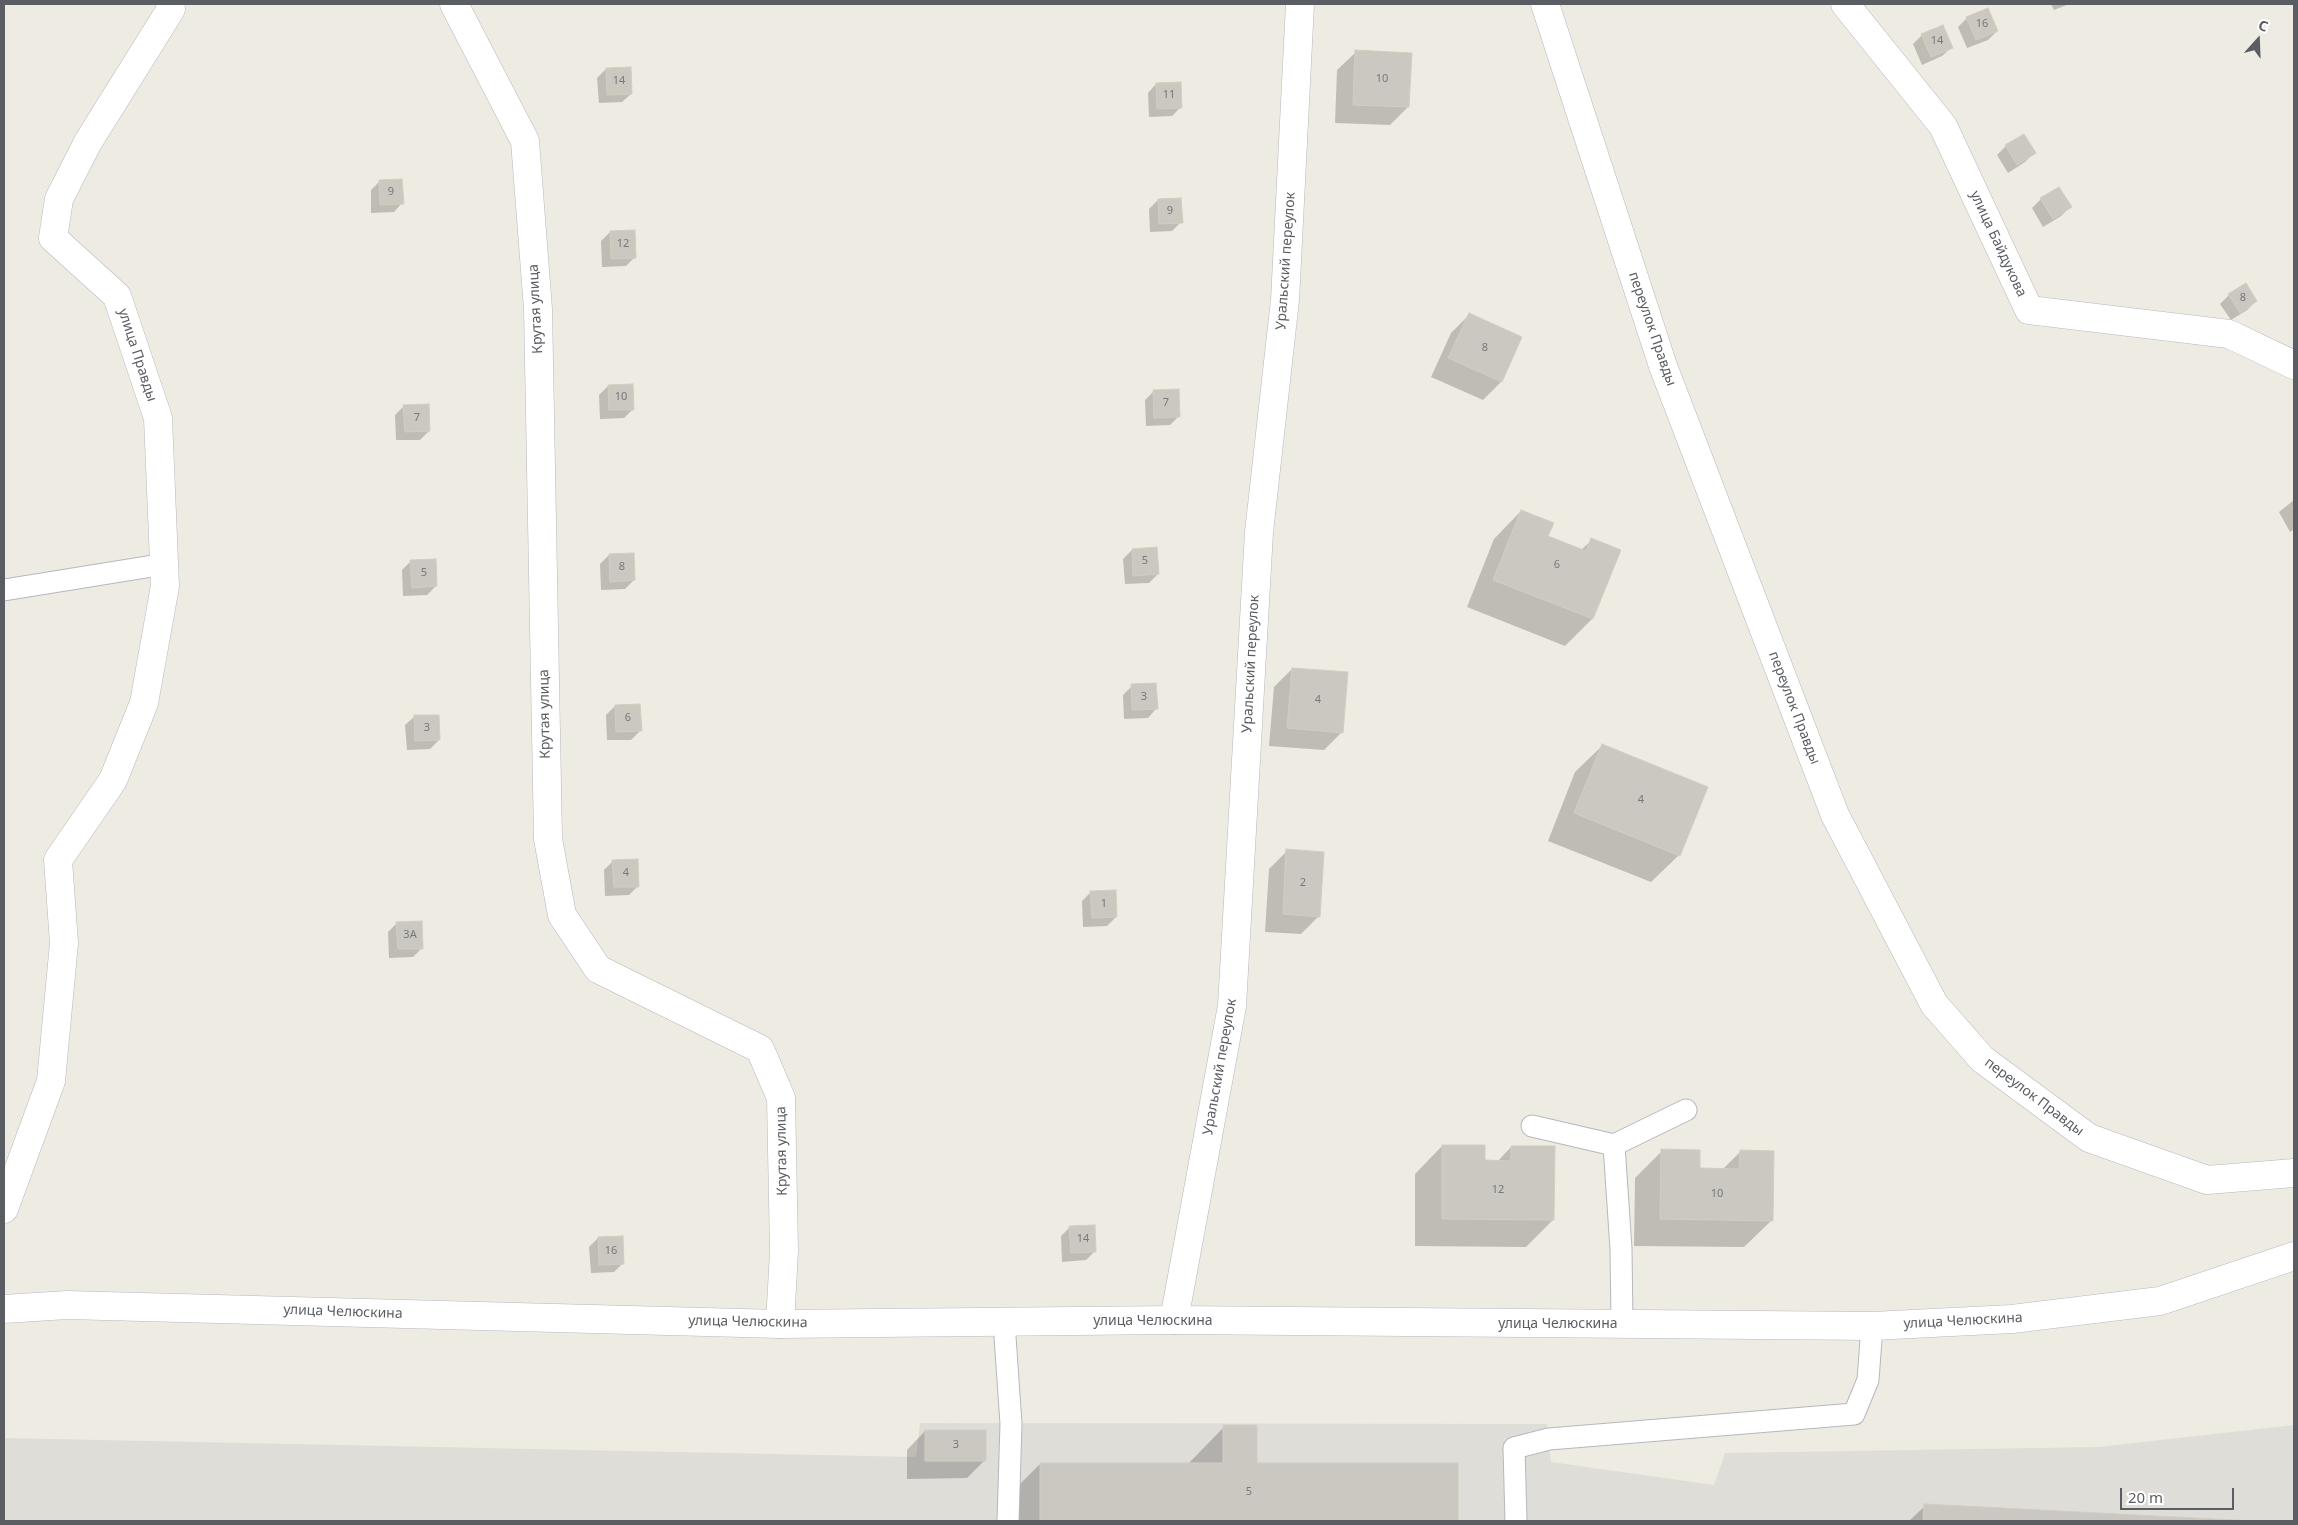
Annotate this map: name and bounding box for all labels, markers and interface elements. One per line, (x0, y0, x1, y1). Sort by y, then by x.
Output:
north arrow (2233, 15, 2283, 65)
text: С (2256, 15, 2271, 36)
house number: 16 (1976, 17, 1988, 31)
house number: 14 (1931, 34, 1943, 48)
house number: 10 (1376, 72, 1388, 86)
house number: 14 (613, 74, 625, 88)
house number: 11 (1163, 88, 1175, 102)
house number: 9 (388, 185, 394, 199)
street label: улица Байдукова (1966, 188, 2030, 300)
street label: Уральский переулок (1273, 191, 1299, 331)
house number: 9 (1167, 204, 1173, 218)
house number: 12 (617, 237, 629, 251)
street label: Крутая улица (525, 264, 547, 354)
street label: переулок Правды (1625, 270, 1679, 388)
house number: 8 (2240, 291, 2246, 305)
street label: улица Правды (114, 306, 160, 404)
house number: 8 (1482, 341, 1488, 355)
house number: 10 (615, 390, 627, 404)
house number: 7 (1163, 396, 1169, 410)
house number: 7 (414, 411, 420, 425)
house number: 5 (1142, 554, 1148, 568)
house number: 6 (1554, 558, 1560, 572)
house number: 8 (619, 560, 625, 574)
house number: 5 (421, 566, 427, 580)
street label: Уральский переулок (1239, 594, 1263, 734)
street label: переулок Правды (1765, 649, 1823, 767)
street label: Крутая улица (536, 669, 554, 759)
house number: 3 (1141, 690, 1147, 704)
house number: 4 (1315, 693, 1321, 707)
house number: 6 (625, 711, 631, 725)
house number: 3 (424, 721, 430, 735)
house number: 4 (1638, 793, 1644, 807)
house number: 4 (623, 866, 629, 880)
house number: 2 (1300, 876, 1306, 890)
house number: 1 (1101, 897, 1107, 911)
house number: 3А (403, 928, 417, 942)
street label: Уральский переулок (1200, 997, 1240, 1137)
street label: переулок Правды (1981, 1054, 2087, 1140)
street label: Крутая улица (773, 1106, 791, 1196)
house number: 12 (1492, 1183, 1504, 1197)
house number: 10 (1711, 1187, 1723, 1201)
house number: 14 (1077, 1232, 1089, 1246)
house number: 16 (605, 1244, 617, 1258)
street label: улица Челюскина (283, 1302, 403, 1322)
street label: улица Челюскина (1903, 1309, 2023, 1333)
street label: улица Челюскина (688, 1313, 808, 1331)
street label: улица Челюскина (1093, 1313, 1213, 1329)
street label: улица Челюскина (1498, 1316, 1618, 1332)
house number: 3 (953, 1438, 959, 1452)
scale bar (2123, 1478, 2237, 1510)
house number: 5 (1246, 1485, 1252, 1499)
text: 20 m (2128, 1487, 2163, 1507)

